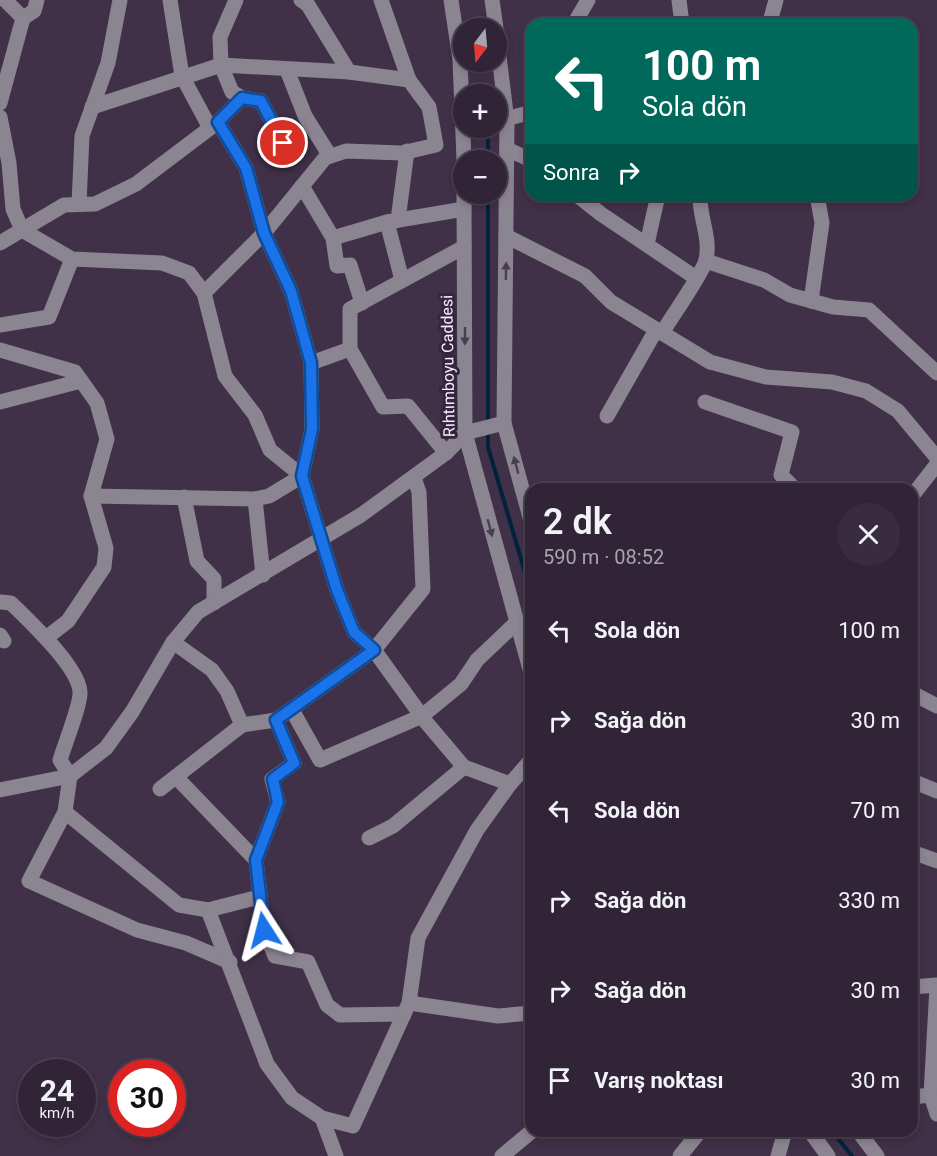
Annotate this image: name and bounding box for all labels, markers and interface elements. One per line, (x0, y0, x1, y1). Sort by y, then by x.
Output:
north arrow (453, 18, 507, 72)
map controls (453, 18, 507, 204)
text: 100 m (642, 41, 761, 90)
icon: left (543, 42, 621, 120)
button: + (453, 84, 507, 138)
text: Sola dön (642, 91, 747, 123)
pin (257, 117, 308, 168)
icon: arrive (266, 126, 299, 159)
button: − (453, 150, 507, 204)
icon: right (612, 156, 645, 189)
text: Sonra (543, 160, 600, 185)
one-way arrow (501, 262, 511, 281)
street label: Rıhtımboyu Caddesi (437, 295, 459, 437)
one-way arrow (460, 326, 470, 345)
one-way arrow (511, 456, 520, 474)
text: 2 dk (543, 501, 612, 543)
button: close (837, 503, 900, 566)
one-way arrow (485, 519, 495, 537)
text: 590 m · 08:52 (543, 545, 664, 569)
icon: left (543, 614, 576, 647)
text: Sola dön (594, 618, 680, 643)
text: 100 m (838, 618, 900, 643)
icon: right (543, 704, 576, 737)
text: Sağa dön (594, 708, 686, 733)
text: 30 m (851, 708, 900, 733)
icon: left (543, 794, 576, 827)
text: Sola dön (594, 798, 680, 823)
text: 70 m (851, 798, 900, 823)
icon: right (543, 884, 576, 917)
text: Sağa dön (594, 888, 686, 913)
text: 330 m (838, 888, 900, 913)
position arrow (232, 898, 296, 962)
icon: right (543, 974, 576, 1007)
text: Sağa dön (594, 978, 686, 1003)
text: 30 m (851, 978, 900, 1003)
speed limit sign: 30 (108, 1059, 186, 1137)
icon: arrive (543, 1064, 576, 1097)
text: Varış noktası (594, 1068, 724, 1093)
text: 30 m (851, 1068, 900, 1093)
text: 24 (40, 1073, 74, 1108)
text: km/h (39, 1104, 75, 1122)

